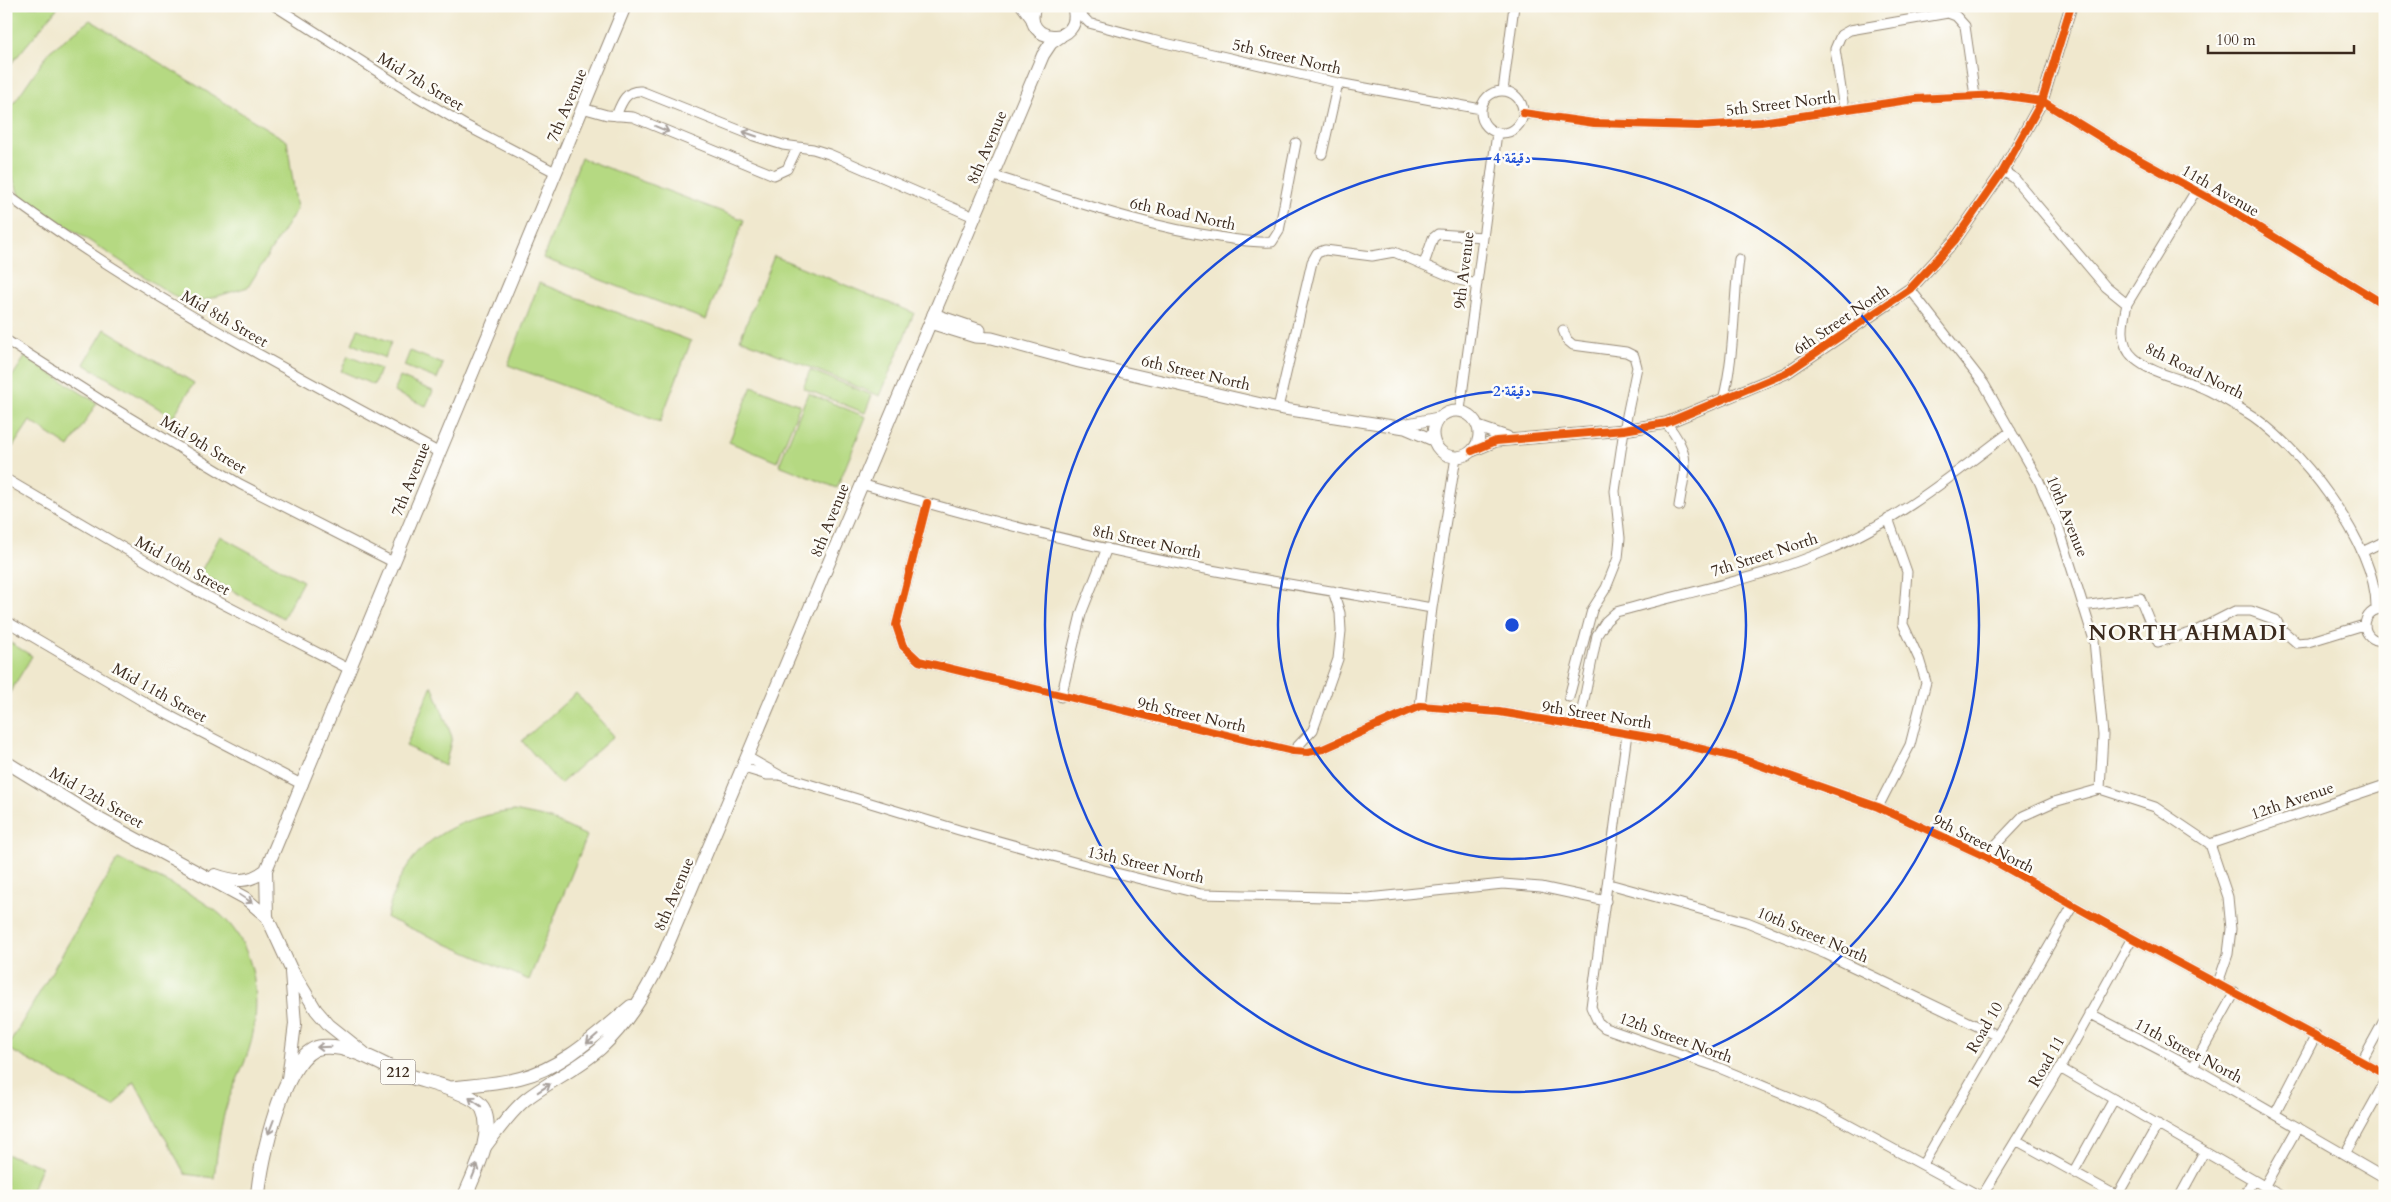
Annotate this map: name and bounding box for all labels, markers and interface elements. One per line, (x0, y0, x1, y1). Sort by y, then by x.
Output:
scale bar (2208, 22, 2355, 54)
text: 100 m (2216, 30, 2256, 50)
street label: 5th Street North (1230, 34, 1344, 80)
street label: Mid 7th Street (373, 47, 468, 116)
street label: 7th Avenue (542, 65, 592, 146)
street label: 5th Street North (1725, 86, 1838, 122)
street label: 8th Avenue (962, 107, 1012, 188)
one-way arrow (654, 125, 669, 135)
one-way arrow (742, 129, 758, 139)
text: 4 دقيقة (1493, 148, 1531, 168)
street label: 11th Avenue (2178, 160, 2263, 222)
street label: 6th Road North (1128, 192, 1238, 236)
street label: 9th Avenue (1448, 230, 1480, 310)
street label: 6th Street North (1789, 280, 1894, 360)
street label: Mid 8th Street (177, 285, 272, 353)
street label: 8th Road North (2141, 337, 2248, 404)
street label: 6th Street North (1139, 350, 1253, 396)
text: 2 دقيقة (1493, 381, 1531, 401)
street label: Mid 9th Street (156, 410, 251, 479)
street label: 7th Avenue (386, 439, 436, 520)
street label: 10th Avenue (2041, 472, 2093, 561)
street label: 8th Avenue (805, 480, 855, 561)
street label: 8th Street North (1090, 520, 1204, 564)
street label: 7th Street North (1708, 527, 1821, 583)
street label: Mid 10th Street (131, 531, 234, 601)
centre of rings (1503, 616, 1521, 634)
district label: NORTH AHMADI (2089, 619, 2287, 648)
street label: Mid 11th Street (108, 658, 211, 728)
street label: 9th Street North (1135, 692, 1249, 738)
street label: 9th Street North (1540, 695, 1654, 735)
street label: Mid 12th Street (45, 762, 148, 834)
street label: 12th Avenue (2248, 776, 2337, 825)
street label: 9th Street North (1929, 809, 2038, 879)
street label: 13th Street North (1085, 841, 1207, 889)
street label: 8th Avenue (649, 854, 699, 935)
one-way arrow (238, 894, 252, 904)
street label: 10th Street North (1753, 901, 1872, 968)
street label: Road 10 (1961, 998, 2008, 1057)
street label: 12th Street North (1616, 1007, 1736, 1069)
street label: 11th Street North (2131, 1013, 2247, 1089)
street label: Road 11 (2023, 1032, 2070, 1091)
one-way arrow (586, 1034, 599, 1045)
one-way arrow (316, 1043, 332, 1052)
road number: 212 (380, 1060, 416, 1084)
one-way arrow (536, 1083, 550, 1093)
one-way arrow (468, 1097, 482, 1107)
one-way arrow (266, 1119, 275, 1134)
one-way arrow (471, 1164, 480, 1179)

